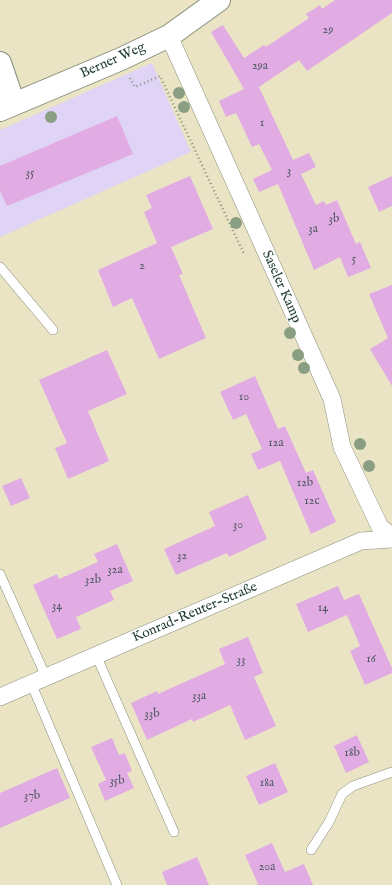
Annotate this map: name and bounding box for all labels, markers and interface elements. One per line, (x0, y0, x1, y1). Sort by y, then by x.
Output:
house number: 29 (323, 24, 333, 38)
street label: Berner Weg (78, 39, 148, 83)
house number: 29a (252, 60, 268, 74)
house number: 1 (260, 117, 264, 131)
house number: 3 (287, 165, 291, 179)
house number: 35 (26, 167, 34, 181)
house number: 3b (329, 213, 339, 227)
house number: 3a (308, 223, 318, 237)
street label: Saseler Kamp (258, 248, 304, 326)
house number: 5 (352, 253, 356, 267)
house number: 2 (139, 260, 145, 274)
house number: 10 (239, 391, 249, 405)
house number: 12a (268, 437, 284, 451)
house number: 12b (297, 477, 313, 491)
house number: 12c (304, 495, 320, 509)
house number: 30 (233, 519, 243, 533)
house number: 32 (177, 550, 187, 564)
house number: 32a (107, 564, 123, 578)
house number: 32b (85, 574, 101, 588)
street label: Konrad-Reuter-Straße (130, 579, 260, 647)
house number: 34 (52, 600, 62, 614)
house number: 14 (318, 602, 328, 616)
house number: 16 (366, 653, 376, 667)
house number: 33 (237, 654, 245, 668)
house number: 33a (192, 690, 206, 704)
house number: 33b (144, 708, 160, 722)
house number: 18b (344, 747, 360, 761)
house number: 35b (109, 775, 125, 789)
house number: 18a (260, 777, 274, 791)
house number: 37b (24, 790, 40, 804)
house number: 20a (259, 861, 275, 875)

